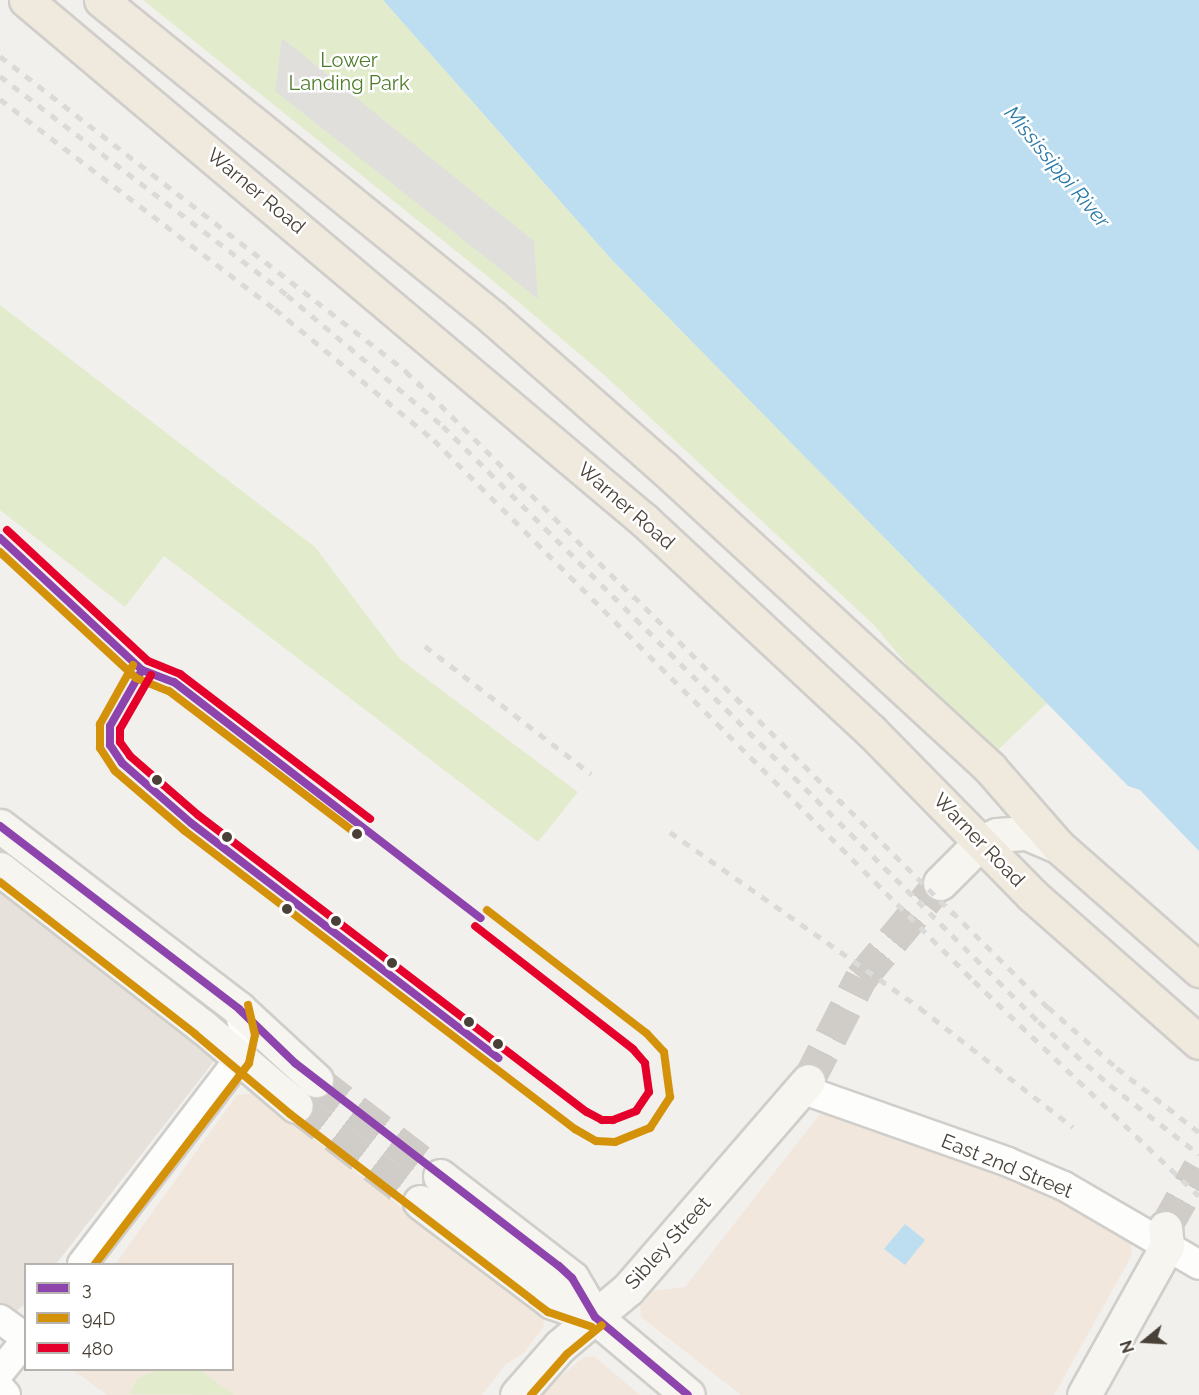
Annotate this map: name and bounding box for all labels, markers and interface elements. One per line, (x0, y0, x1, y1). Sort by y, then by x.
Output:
park label: Lower Landing Park (289, 49, 409, 96)
water label: Mississippi River (999, 101, 1115, 233)
street label: Warner Road (202, 143, 310, 239)
street label: Warner Road (572, 457, 680, 555)
unlabelled marker (151, 774, 163, 786)
street label: Warner Road (928, 788, 1030, 892)
unlabelled marker (351, 828, 363, 840)
unlabelled marker (221, 831, 233, 843)
unlabelled marker (281, 903, 293, 915)
unlabelled marker (330, 915, 342, 927)
unlabelled marker (386, 957, 398, 969)
unlabelled marker (463, 1016, 475, 1028)
unlabelled marker (492, 1038, 504, 1050)
street label: East 2nd Street (938, 1129, 1076, 1203)
street label: Sibley Street (620, 1191, 716, 1295)
legend (24, 1263, 234, 1371)
text: 3 (82, 1278, 92, 1299)
text: 94D (82, 1308, 115, 1329)
north arrow (1115, 1311, 1175, 1371)
text: 480 (82, 1338, 114, 1359)
text: N (1116, 1338, 1138, 1355)

